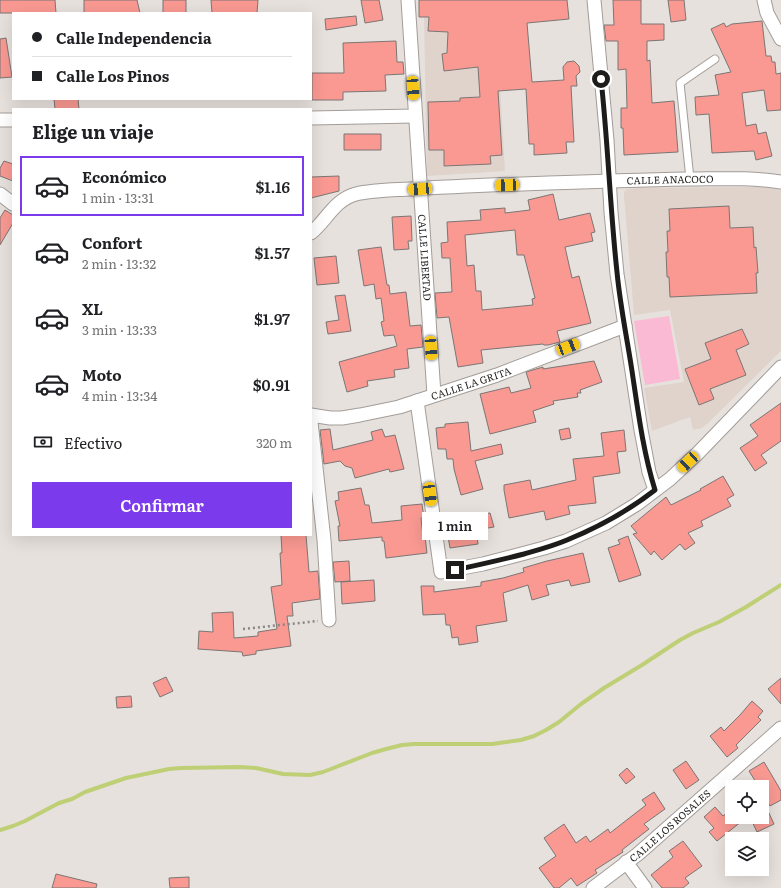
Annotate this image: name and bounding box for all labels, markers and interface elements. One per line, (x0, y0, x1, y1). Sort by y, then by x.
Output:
text: Calle Independencia (56, 26, 212, 49)
text: Calle Los Pinos (56, 64, 169, 87)
route start (592, 70, 610, 88)
car (406, 76, 420, 100)
text: Elige un viaje (32, 118, 154, 145)
text: Económico (82, 165, 167, 188)
icon: car (34, 168, 70, 204)
street label: CALLE ANACOCO (626, 171, 714, 187)
text: $1.16 (256, 175, 290, 198)
car (495, 179, 519, 191)
car (408, 182, 432, 196)
text: 1 min · 13:31 (82, 188, 154, 207)
street label: CALLE LIBERTAD (415, 214, 436, 301)
text: Confort (82, 231, 142, 254)
icon: car (34, 234, 70, 270)
text: $1.57 (254, 241, 290, 264)
text: 2 min · 13:32 (82, 254, 156, 273)
text: XL (82, 297, 103, 320)
icon: car (34, 300, 70, 336)
text: $1.97 (254, 307, 290, 330)
text: 3 min · 13:33 (82, 320, 157, 339)
car (424, 336, 438, 360)
car (555, 337, 581, 357)
street label: CALLE LA GRITA (429, 362, 514, 403)
text: Moto (82, 363, 122, 386)
icon: car (34, 366, 70, 402)
text: $0.91 (253, 373, 290, 396)
text: 4 min · 13:34 (82, 386, 158, 405)
icon: cash (32, 431, 54, 453)
text: Efectivo (64, 431, 122, 454)
text: 320 m (256, 433, 292, 452)
car (675, 449, 701, 475)
car (422, 481, 438, 507)
button: Confirmar (32, 482, 292, 528)
callout: 1 min (422, 512, 488, 540)
text: 1 min (438, 516, 472, 535)
route end (446, 561, 464, 579)
map controls (725, 780, 769, 876)
button: locate (725, 780, 769, 824)
street label: CALLE LOS ROSALES (626, 786, 713, 865)
button: layers (725, 832, 769, 876)

